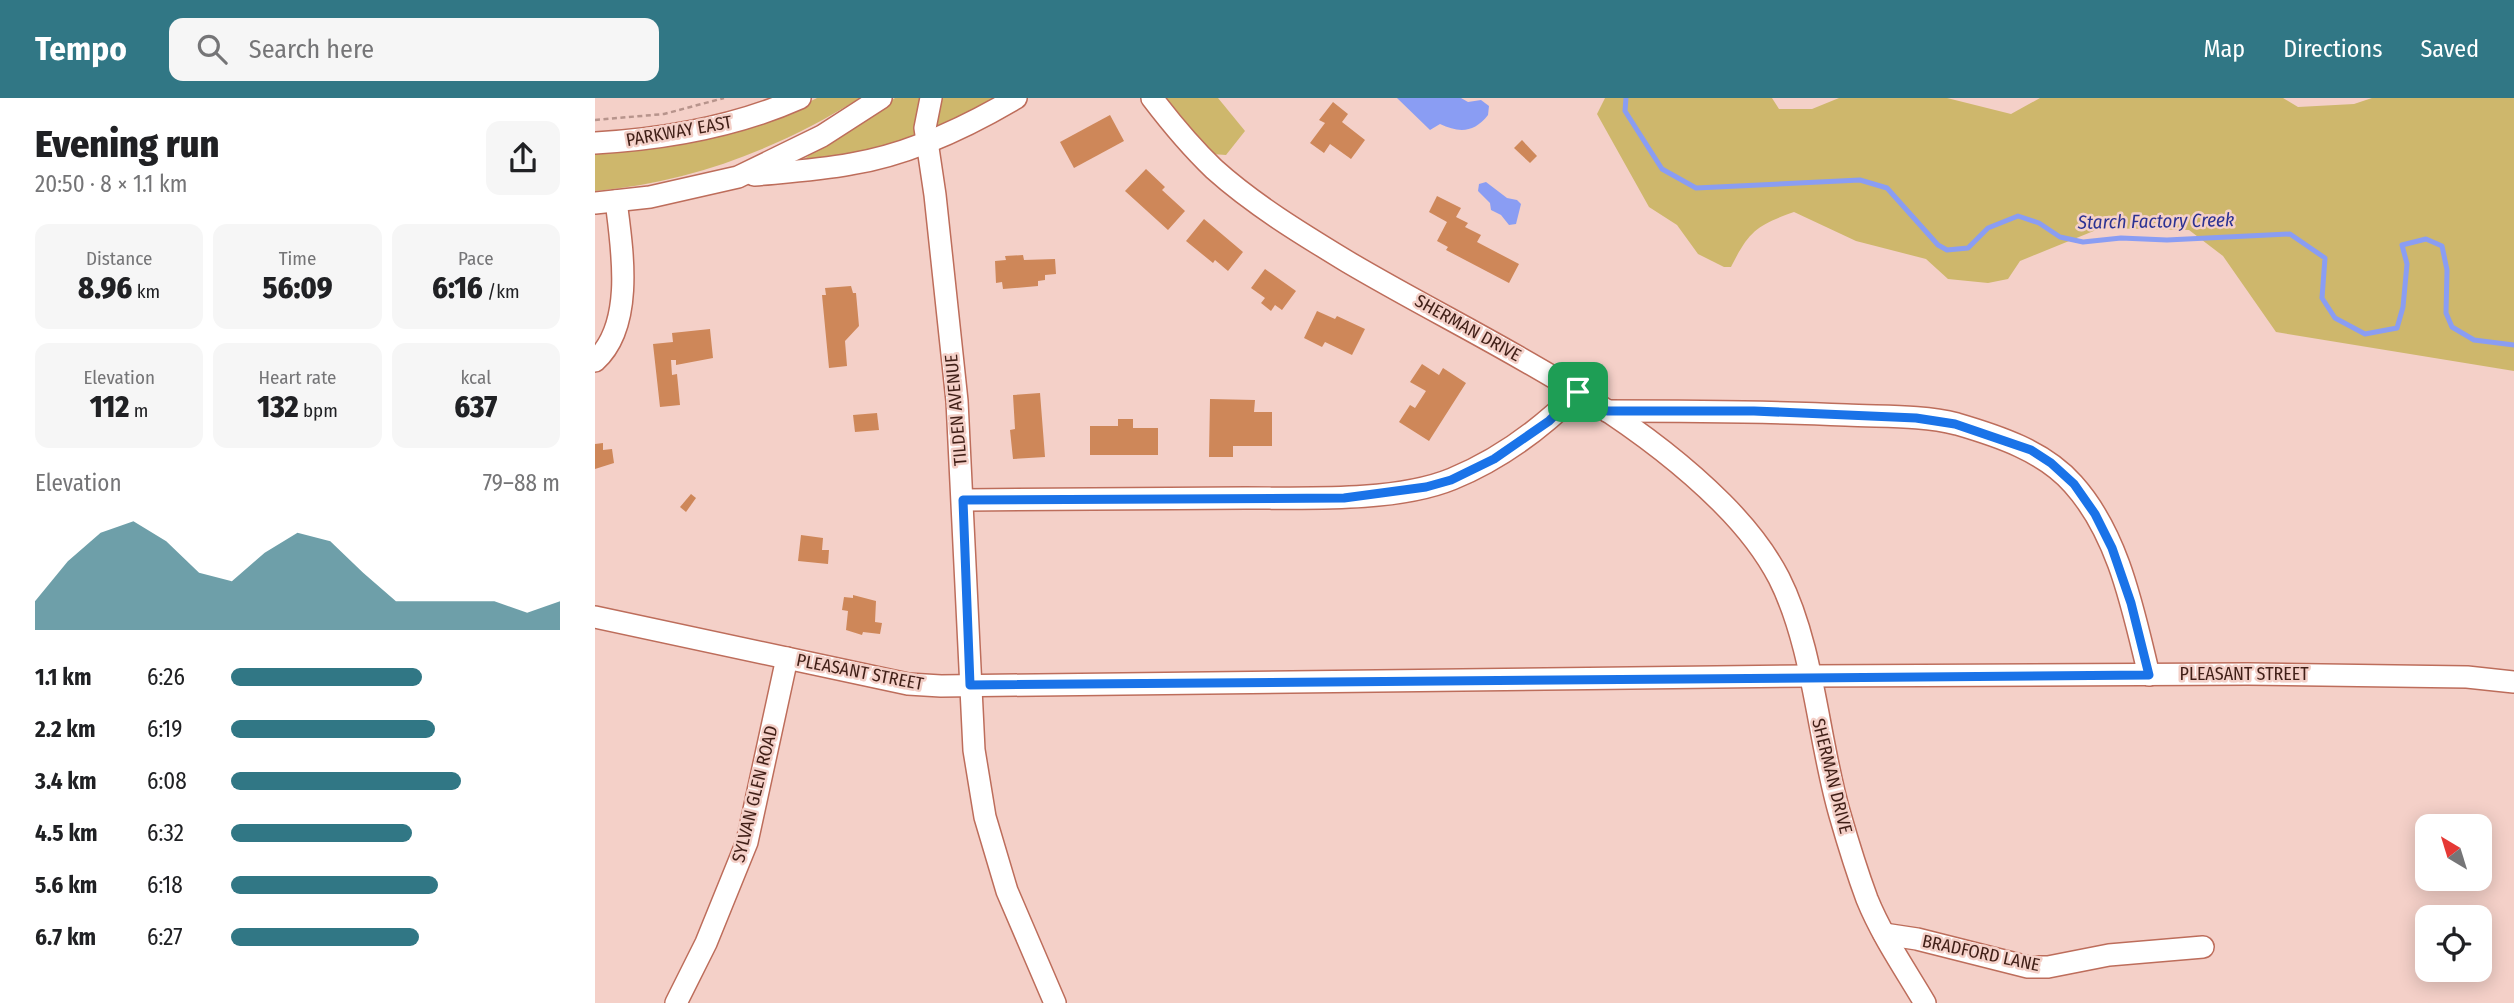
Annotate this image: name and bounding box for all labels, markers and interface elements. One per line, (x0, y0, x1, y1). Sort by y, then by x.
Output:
search box (169, 18, 659, 81)
text: Tempo (35, 29, 127, 69)
icon: search (193, 30, 231, 68)
text: Search here (249, 34, 374, 65)
text: Map (2204, 35, 2245, 63)
text: Directions (2283, 35, 2382, 63)
text: Saved (2420, 35, 2479, 63)
street label: PARKWAY EAST (624, 111, 734, 151)
text: Evening run (35, 121, 219, 167)
button: share (486, 121, 560, 195)
text: 20:50 · 8 × 1.1 km (35, 170, 187, 198)
water label: Starch Factory Creek (2076, 208, 2235, 234)
text: Distance (86, 247, 152, 270)
text: Time (279, 247, 316, 270)
text: Pace (458, 247, 494, 270)
text: 8.96 (78, 270, 132, 306)
text: 56:09 (262, 270, 333, 306)
text: 6:16 (432, 270, 483, 306)
text: km (132, 280, 160, 303)
text: /km (483, 280, 520, 303)
street label: SHERMAN DRIVE (1411, 290, 1525, 366)
street label: TILDEN AVENUE (940, 353, 972, 467)
pin (1548, 362, 1608, 422)
text: Elevation (83, 366, 155, 389)
text: Heart rate (258, 366, 337, 389)
text: kcal (460, 366, 491, 389)
icon: arrive (1559, 373, 1597, 411)
text: 112 (90, 389, 129, 425)
text: 132 (257, 389, 298, 425)
text: 637 (454, 389, 497, 425)
text: m (129, 399, 148, 422)
text: bpm (298, 399, 338, 422)
text: Elevation (35, 469, 122, 497)
text: 79–88 m (483, 469, 560, 497)
street label: PLEASANT STREET (795, 649, 926, 695)
text: 1.1 km (35, 663, 91, 691)
text: 6:26 (147, 663, 185, 691)
street label: PLEASANT STREET (2180, 663, 2309, 685)
text: 2.2 km (35, 715, 96, 743)
text: 6:19 (147, 715, 183, 743)
street label: SHERMAN DRIVE (1807, 716, 1857, 836)
street label: SYLVAN GLEN ROAD (727, 723, 783, 865)
text: 3.4 km (35, 767, 97, 795)
text: 6:08 (147, 767, 187, 795)
north arrow (2415, 814, 2492, 891)
map controls (2415, 814, 2492, 982)
text: 4.5 km (35, 819, 98, 847)
text: 6:32 (147, 819, 184, 847)
text: 5.6 km (35, 871, 97, 899)
text: 6:18 (147, 871, 183, 899)
button: locate (2415, 905, 2492, 982)
text: 6.7 km (35, 923, 96, 951)
text: 6:27 (147, 923, 183, 951)
street label: BRADFORD LANE (1920, 930, 2042, 976)

